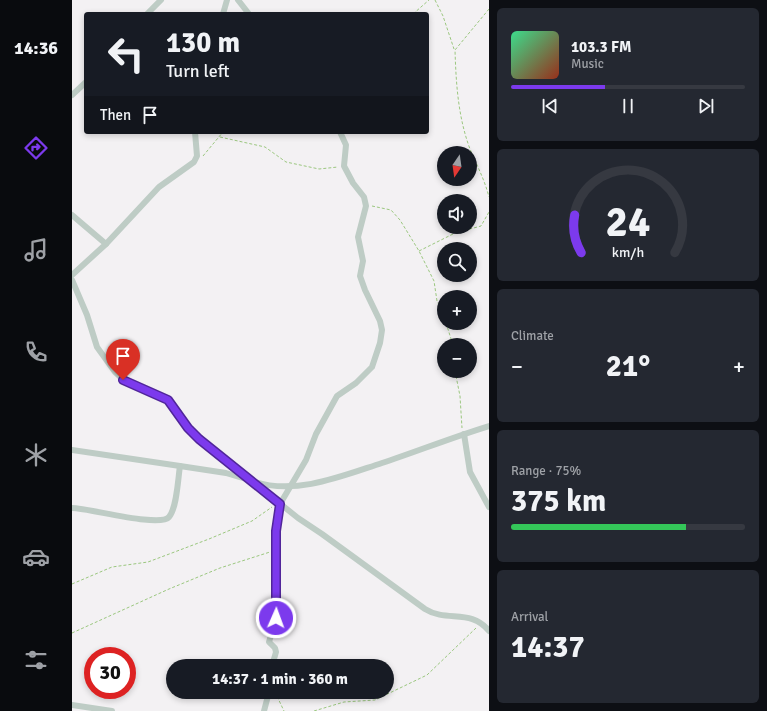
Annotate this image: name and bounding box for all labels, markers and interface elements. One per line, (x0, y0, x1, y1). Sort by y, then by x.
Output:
text: 130 m (166, 26, 240, 60)
icon: left (100, 28, 152, 80)
text: 14:36 (14, 37, 58, 59)
text: 103.3 FM (571, 38, 632, 56)
text: Music (571, 56, 604, 72)
text: Turn left (166, 60, 229, 82)
icon: previous (539, 95, 561, 117)
icon: pause (617, 95, 639, 117)
icon: next (695, 95, 717, 117)
icon: arrive (139, 104, 161, 126)
text: Then (100, 106, 131, 124)
icon: directions (22, 134, 50, 162)
north arrow (437, 146, 477, 186)
map controls (437, 146, 477, 378)
button: sound (437, 194, 477, 234)
text: 24 (606, 197, 650, 248)
icon: music (22, 236, 50, 264)
button: search (437, 242, 477, 282)
text: km/h (612, 243, 644, 260)
button: + (437, 290, 477, 330)
text: Climate (511, 328, 554, 344)
icon: phone (22, 338, 50, 366)
button: − (437, 338, 477, 378)
pin (106, 339, 140, 380)
icon: arrive (112, 345, 134, 367)
text: 21° (606, 348, 650, 385)
text: − (511, 353, 523, 380)
text: + (733, 353, 745, 380)
icon: climate (22, 441, 50, 469)
text: Range · 75% (511, 463, 581, 479)
text: 375 km (511, 483, 606, 520)
icon: car (22, 543, 50, 571)
position arrow (255, 597, 297, 639)
text: Arrival (511, 609, 548, 625)
text: 14:37 (511, 629, 585, 666)
icon: filters (22, 646, 50, 674)
speed limit sign: 30 (84, 647, 136, 699)
text: 14:37 · 1 min · 360 m (212, 670, 348, 688)

